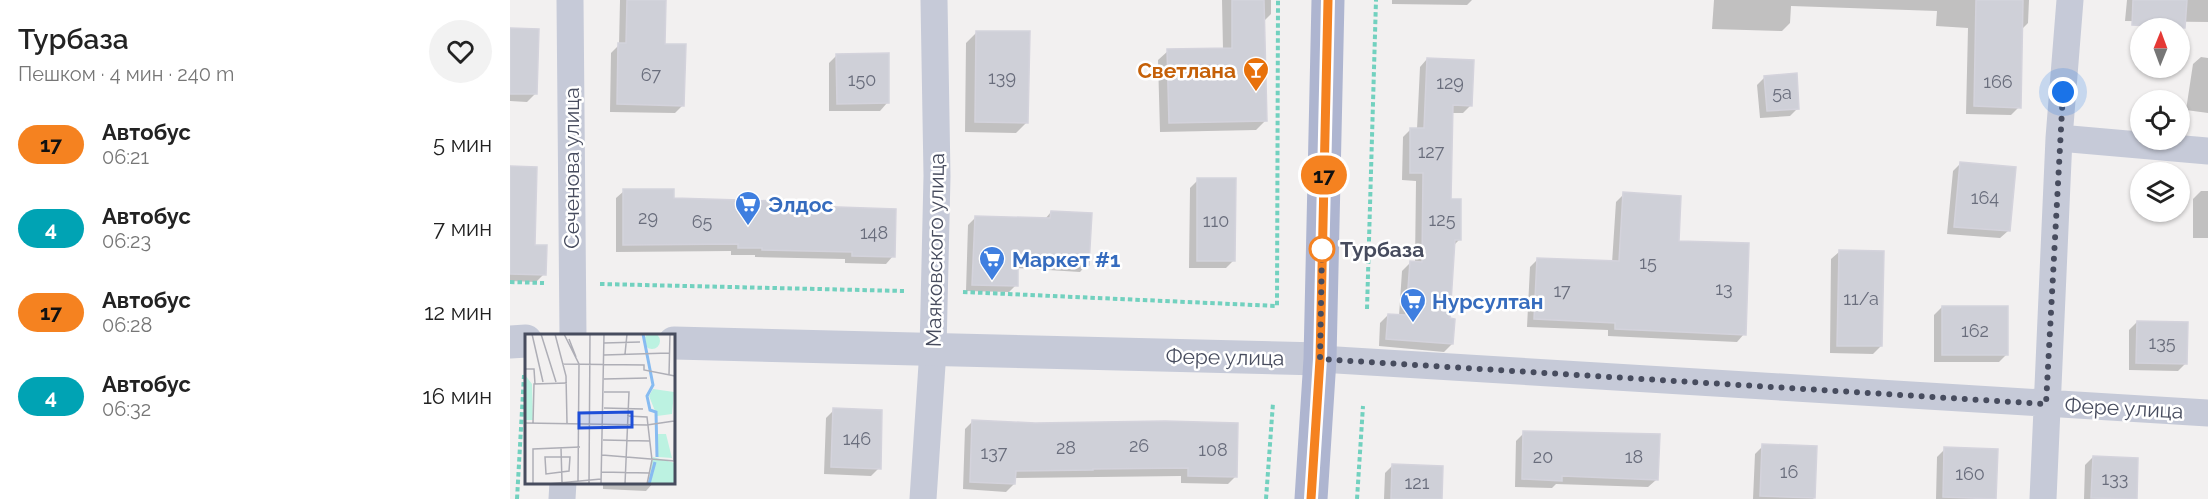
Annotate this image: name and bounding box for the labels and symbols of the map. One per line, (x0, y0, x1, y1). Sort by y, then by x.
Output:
north arrow (2130, 18, 2190, 78)
bar icon: Светлана (1241, 55, 1271, 93)
place label: Светлана (1137, 58, 1236, 83)
house number: 67 (641, 64, 662, 85)
house number: 139 (988, 67, 1016, 88)
house number: 150 (848, 69, 876, 90)
house number: 166 (1983, 71, 2013, 92)
house number: 129 (1436, 72, 1464, 93)
your location (2048, 77, 2078, 107)
house number: 5а (1772, 82, 1792, 103)
street label: Сеченова улица (559, 87, 584, 249)
house number: 127 (1418, 141, 1445, 162)
street label: Маяковского улица (921, 153, 949, 347)
line badge: 17 (1297, 156, 1351, 195)
house number: 164 (1971, 187, 1999, 208)
supermarket icon: Элдос (733, 189, 763, 227)
place label: Элдос (768, 192, 833, 217)
house number: 29 (638, 207, 658, 228)
house number: 125 (1429, 209, 1456, 230)
house number: 110 (1203, 210, 1229, 231)
house number: 65 (692, 211, 713, 232)
house number: 148 (860, 222, 888, 243)
marker: Турбаза (1309, 236, 1335, 262)
place label: Турбаза (1340, 237, 1424, 262)
supermarket icon: Маркет #1 (977, 244, 1007, 282)
place label: Маркет #1 (1012, 247, 1120, 272)
house number: 15 (1639, 252, 1657, 273)
house number: 13 (1715, 278, 1733, 299)
house number: 17 (1553, 280, 1571, 301)
supermarket icon: Нурсултан (1398, 286, 1428, 324)
house number: 11/а (1843, 288, 1879, 309)
place label: Нурсултан (1432, 289, 1543, 314)
house number: 162 (1961, 320, 1989, 341)
house number: 135 (2148, 332, 2176, 353)
inset map (525, 334, 675, 484)
street label: Фере улица (1165, 343, 1285, 371)
street label: Фере улица (2064, 392, 2184, 424)
house number: 146 (843, 428, 871, 449)
house number: 26 (1129, 435, 1149, 456)
house number: 28 (1056, 437, 1076, 458)
house number: 108 (1198, 439, 1228, 460)
house number: 137 (981, 442, 1008, 463)
house number: 20 (1533, 446, 1553, 467)
house number: 18 (1625, 446, 1643, 467)
house number: 16 (1780, 461, 1798, 482)
house number: 160 (1955, 463, 1985, 484)
house number: 133 (2102, 468, 2128, 489)
house number: 121 (1405, 472, 1430, 493)

